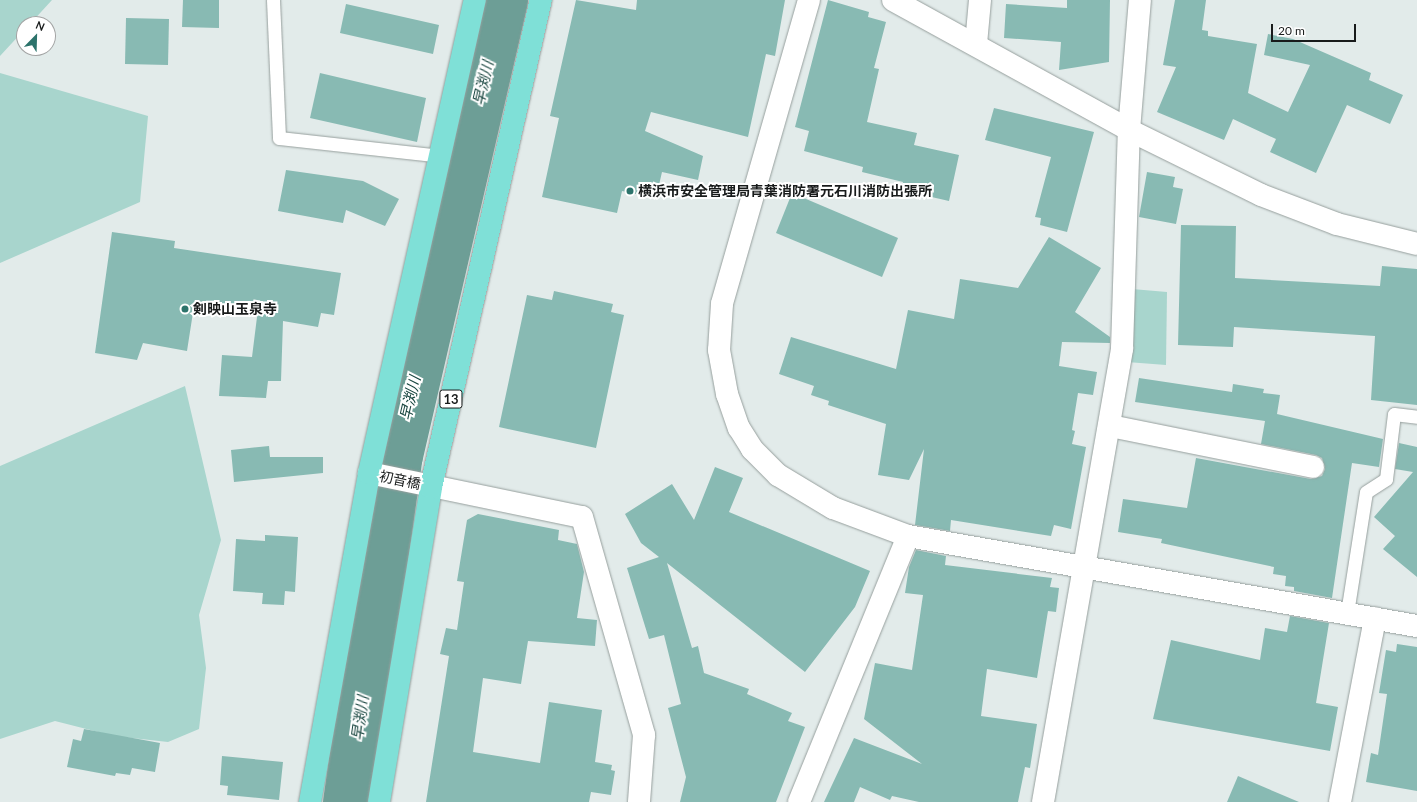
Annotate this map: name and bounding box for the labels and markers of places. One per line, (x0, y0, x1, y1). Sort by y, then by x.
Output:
place label: 横浜市安全管理局青葉消防署元石川消防出張所 (638, 183, 932, 199)
marker: 横浜市安全管理局青葉消防署元石川消防出張所 (625, 186, 635, 196)
place label: 剣映山玉泉寺 (193, 301, 277, 317)
marker: 剣映山玉泉寺 (180, 304, 190, 314)

